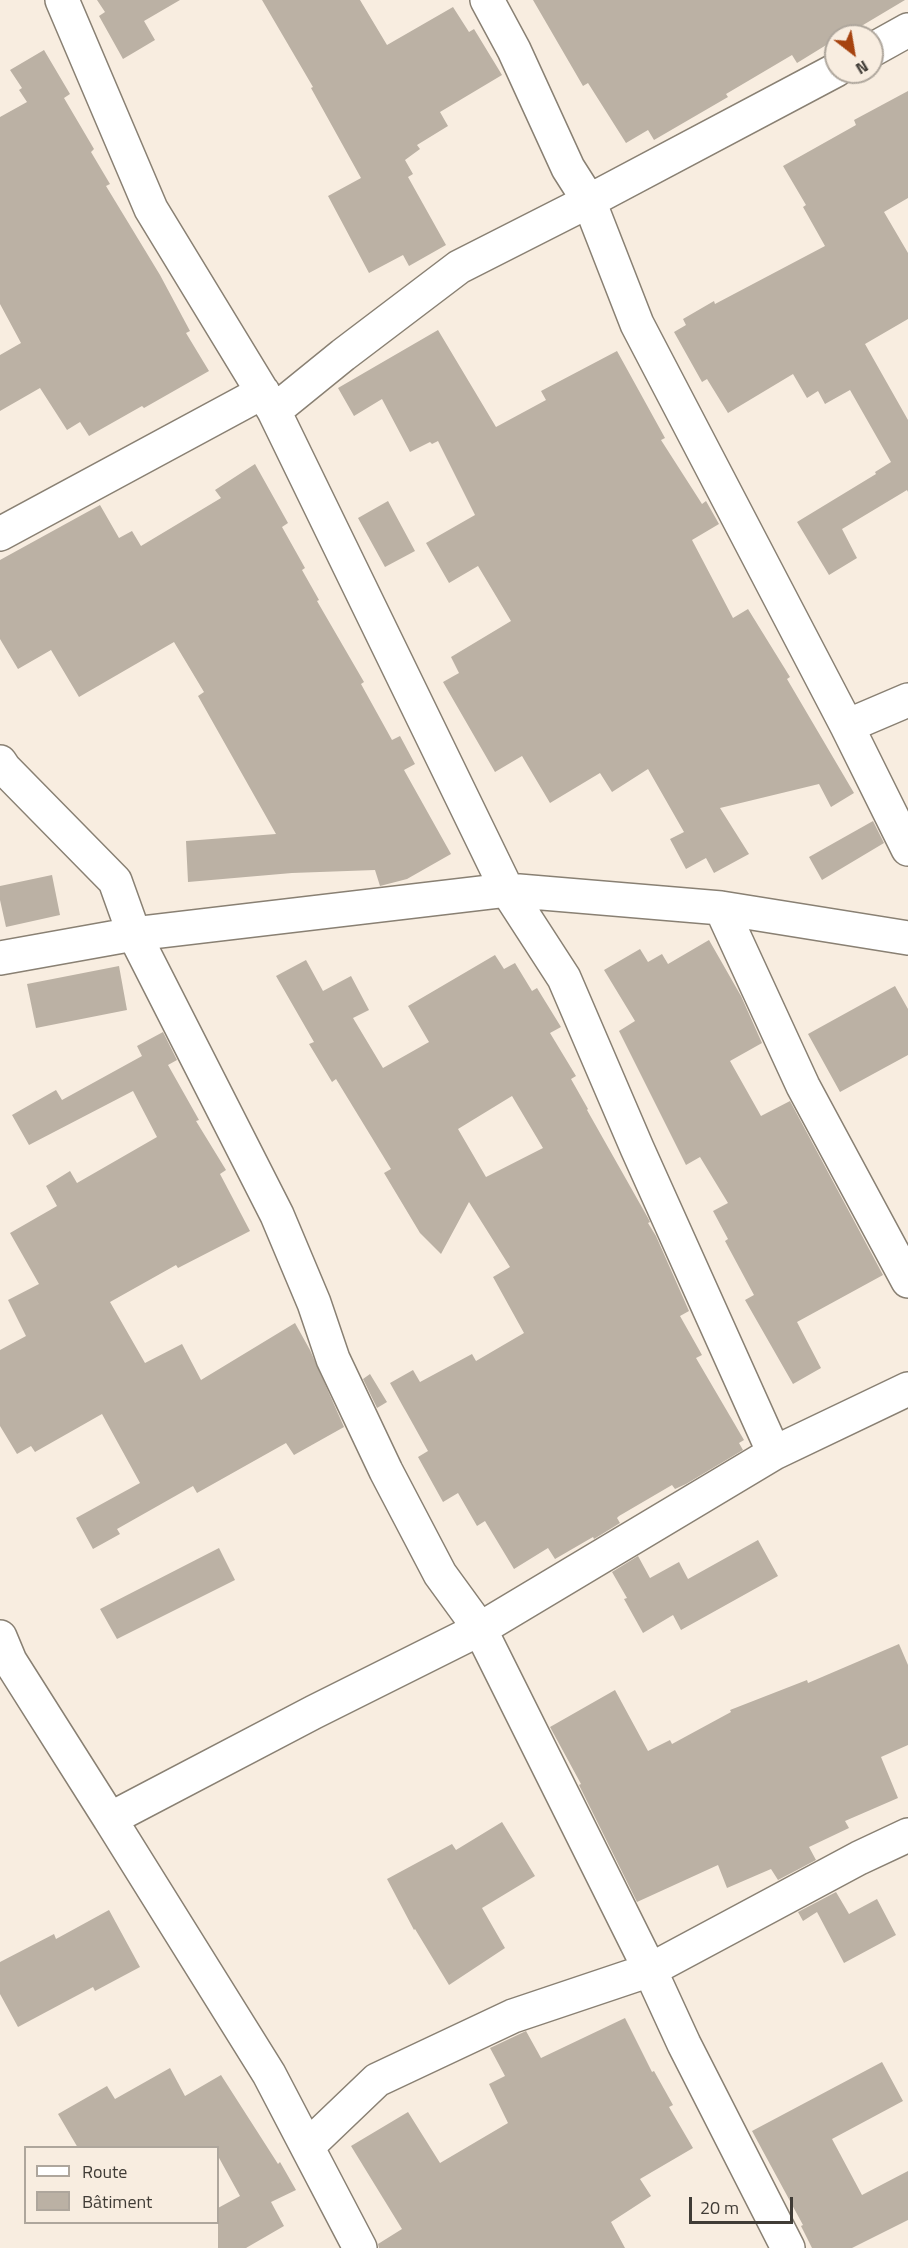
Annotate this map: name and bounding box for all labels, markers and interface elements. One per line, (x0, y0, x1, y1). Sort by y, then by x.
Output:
north arrow (824, 24, 884, 84)
text: N (851, 55, 873, 81)
legend (24, 2146, 219, 2224)
text: Route (82, 2158, 127, 2185)
scale bar (692, 2185, 796, 2223)
text: Bâtiment (82, 2188, 152, 2215)
text: 20 m (700, 2194, 739, 2221)

